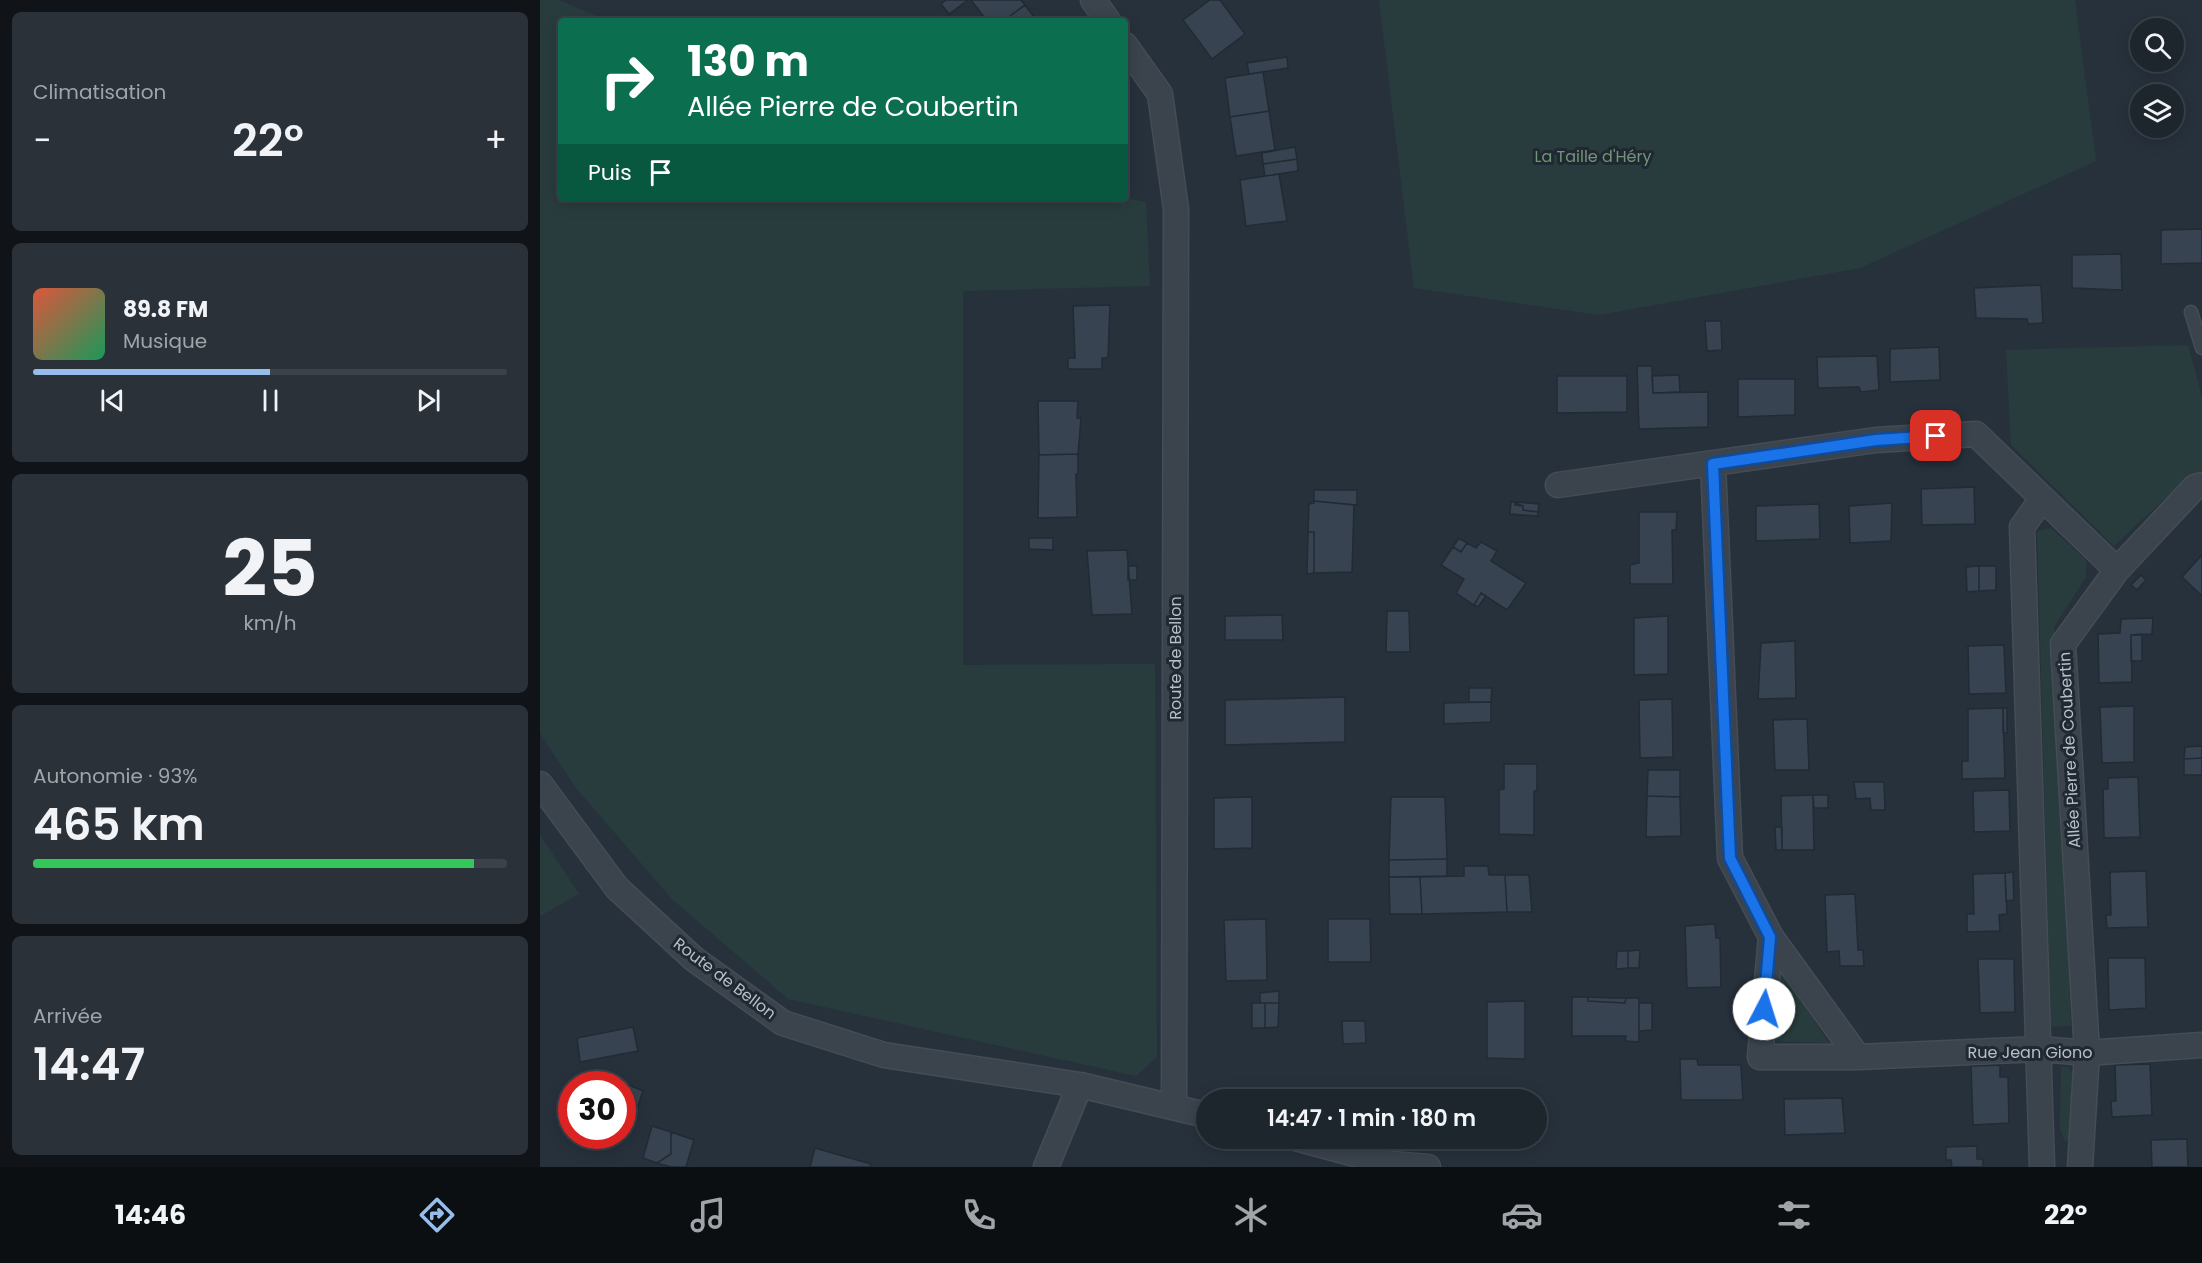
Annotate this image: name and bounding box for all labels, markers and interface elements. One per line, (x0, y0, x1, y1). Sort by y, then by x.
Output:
map controls (2130, 18, 2184, 138)
button: search (2130, 18, 2184, 72)
text: 130 m (687, 32, 809, 91)
icon: right (588, 42, 666, 120)
text: Climatisation (33, 78, 166, 106)
button: layers (2130, 84, 2184, 138)
text: Allée Pierre de Coubertin (687, 88, 1019, 125)
text: 22° (232, 109, 304, 172)
text: − (33, 117, 51, 164)
text: + (484, 117, 507, 164)
park label: La Taille d'Héry (1535, 145, 1651, 168)
icon: arrive (644, 156, 677, 189)
text: Puis (588, 157, 632, 188)
text: 89.8 FM (123, 294, 208, 325)
text: Musique (123, 327, 207, 355)
icon: previous (96, 384, 129, 417)
icon: pause (254, 384, 287, 417)
icon: next (412, 384, 445, 417)
pin (1910, 410, 1961, 461)
icon: arrive (1919, 419, 1952, 452)
text: 25 (222, 514, 318, 623)
street label: Route de Bellon (1164, 596, 1187, 720)
text: km/h (243, 609, 297, 637)
street label: Allée Pierre de Coubertin (2053, 651, 2086, 849)
text: Autonomie · 93% (33, 762, 197, 790)
text: 465 km (33, 793, 205, 856)
street label: Route de Bellon (669, 932, 781, 1025)
position arrow (1732, 977, 1796, 1041)
text: Arrivée (33, 1002, 102, 1030)
text: 14:47 (33, 1033, 145, 1096)
street label: Rue Jean Giono (1968, 1041, 2093, 1064)
speed limit sign: 30 (558, 1071, 636, 1149)
text: 14:47 · 1 min · 180 m (1267, 1103, 1476, 1134)
icon: directions (416, 1194, 458, 1236)
icon: music (687, 1194, 729, 1236)
icon: phone (958, 1194, 1000, 1236)
icon: climate (1230, 1194, 1272, 1236)
icon: car (1501, 1194, 1543, 1236)
icon: filters (1773, 1194, 1815, 1236)
text: 14:46 (115, 1196, 186, 1233)
text: 22° (2044, 1196, 2087, 1233)

